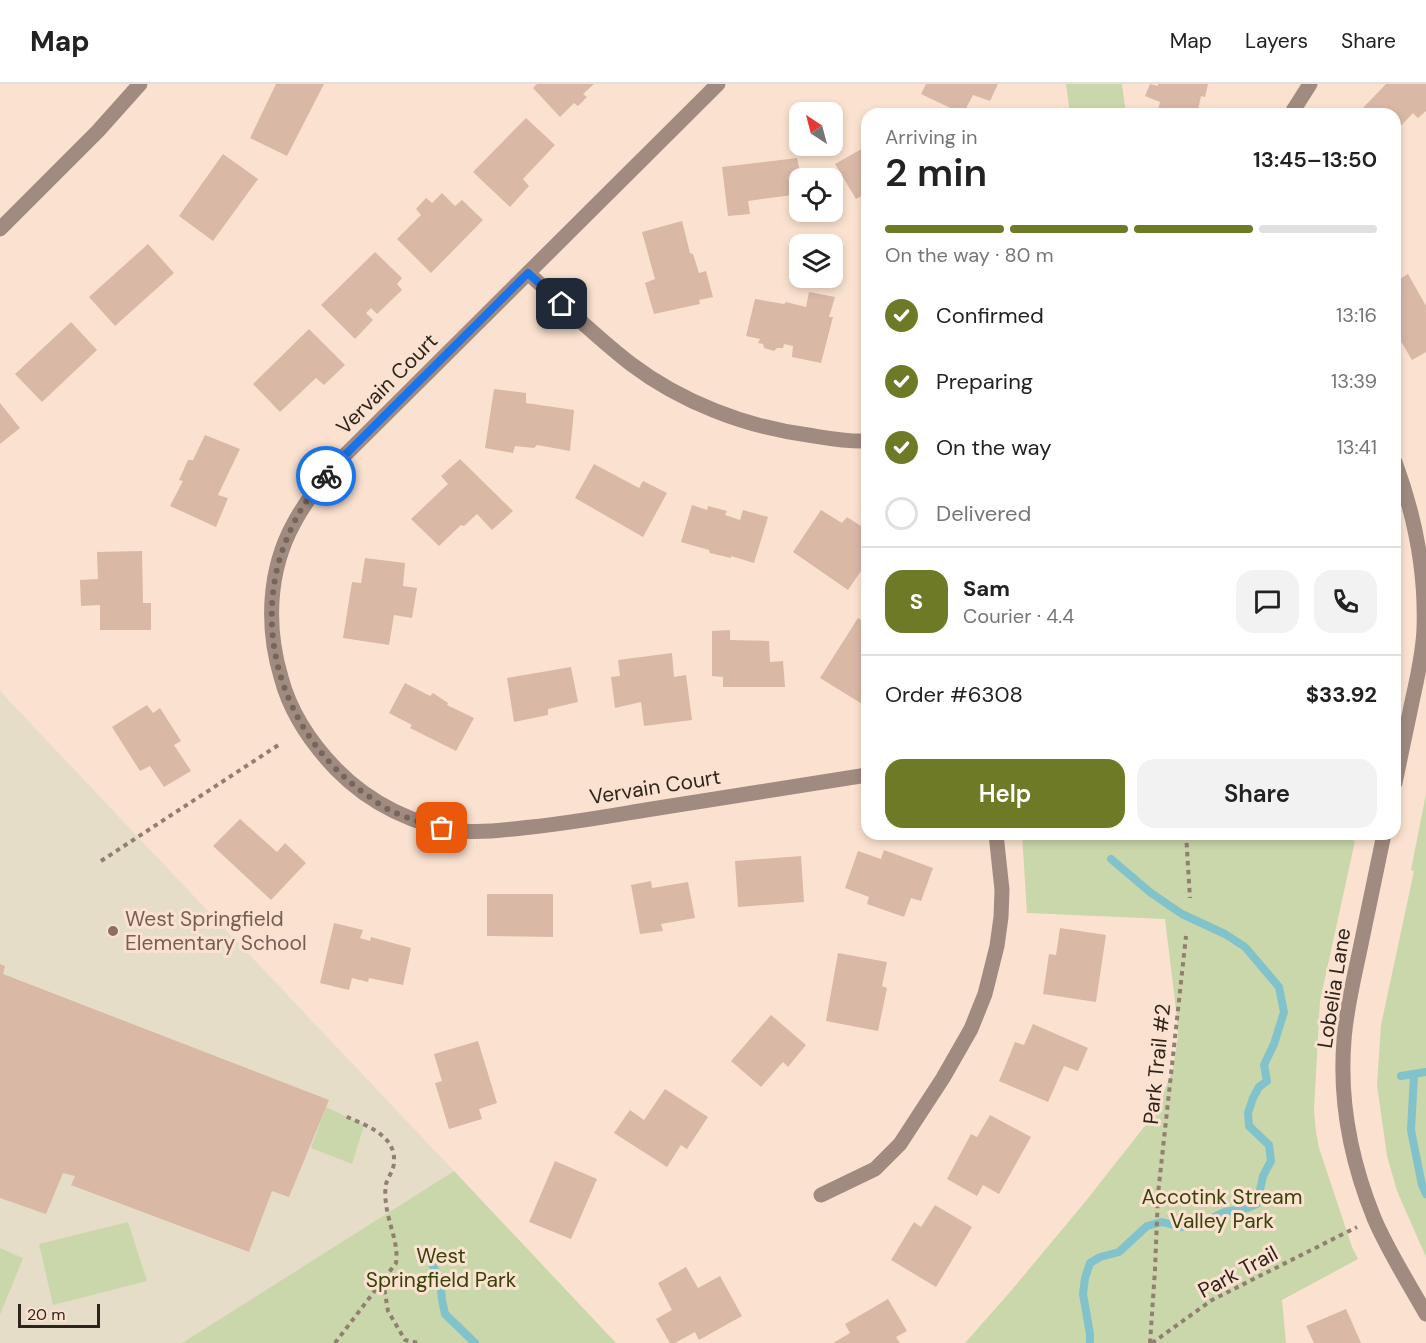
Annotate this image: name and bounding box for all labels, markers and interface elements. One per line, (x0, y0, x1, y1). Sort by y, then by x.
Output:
text: Map (30, 23, 90, 60)
text: Map (1170, 27, 1212, 55)
text: Layers (1245, 27, 1308, 55)
text: Share (1341, 27, 1396, 55)
north arrow (789, 102, 843, 156)
map controls (789, 102, 843, 288)
text: Arriving in (885, 124, 977, 150)
text: 13:45–13:50 (1253, 145, 1377, 174)
text: 2 min (885, 147, 987, 198)
button: locate (789, 168, 843, 222)
button: layers (789, 234, 843, 288)
text: On the way · 80 m (885, 242, 1053, 268)
pin (536, 278, 587, 329)
icon: home (545, 287, 578, 320)
icon: check (885, 299, 918, 332)
text: Confirmed (936, 301, 1044, 330)
text: 13:16 (1336, 302, 1377, 328)
street label: Vervain Court (330, 327, 444, 441)
icon: check (885, 365, 918, 398)
text: Preparing (936, 367, 1033, 396)
text: 13:39 (1331, 368, 1377, 394)
icon: check (885, 431, 918, 464)
text: On the way (936, 433, 1051, 462)
text: 13:41 (1337, 434, 1377, 460)
courier (296, 446, 356, 506)
icon: bike (310, 460, 343, 493)
text: Delivered (936, 499, 1031, 528)
button: chat (1236, 570, 1299, 633)
button: phone (1314, 570, 1377, 633)
text: Sam (963, 574, 1010, 603)
text: S (910, 587, 923, 616)
text: Courier · 4.4 (963, 603, 1074, 629)
text: Order #6308 (885, 680, 1023, 709)
text: $33.92 (1306, 680, 1377, 709)
button: Help (885, 759, 1125, 828)
button: Share (1137, 759, 1377, 828)
street label: Vervain Court (587, 763, 723, 811)
pin (416, 802, 467, 853)
icon: bag (425, 811, 458, 844)
place label: West Springfield Elementary School (125, 905, 307, 957)
marker: West Springfield Elementary School (106, 924, 120, 938)
street label: Lobelia Lane (1311, 926, 1357, 1050)
street label: Park Trail #2 (1137, 1002, 1177, 1126)
park label: Accotink Stream Valley Park (1142, 1183, 1302, 1235)
street label: Park Trail (1193, 1239, 1283, 1305)
park label: West Springfield Park (366, 1242, 517, 1294)
scale bar (18, 1301, 100, 1328)
text: 20 m (27, 1304, 66, 1325)

